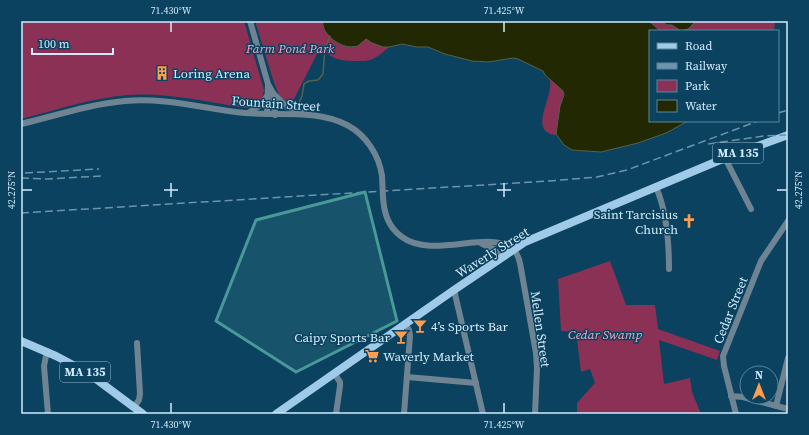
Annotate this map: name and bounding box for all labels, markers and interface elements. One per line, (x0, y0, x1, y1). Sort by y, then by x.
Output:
text: 71.430°W (151, 4, 192, 17)
text: 71.425°W (484, 4, 525, 17)
scale bar (32, 30, 113, 56)
legend (649, 30, 779, 122)
text: 100 m (38, 36, 70, 52)
text: Road (685, 38, 712, 54)
park label: Farm Pond Park (245, 40, 335, 57)
text: Railway (685, 58, 728, 74)
building icon: Loring Arena (154, 65, 170, 81)
place label: Loring Arena (173, 65, 250, 82)
text: Park (685, 78, 710, 94)
street label: Fountain Street (231, 92, 322, 115)
text: Water (685, 98, 717, 114)
road number: MA 135 (713, 143, 763, 163)
text: 42.275°N (5, 171, 18, 209)
text: 42.275°N (792, 171, 805, 209)
place label: Saint Tarcisius Church (594, 206, 678, 238)
church icon: Saint Tarcisius Church (681, 213, 697, 229)
street label: Waverly Street (452, 223, 533, 282)
street label: Cedar Street (709, 273, 752, 346)
street label: Mellen Street (527, 290, 554, 369)
bar icon: 4’s Sports Bar (412, 318, 428, 334)
place label: 4’s Sports Bar (431, 318, 509, 335)
park label: Cedar Swamp (568, 326, 642, 343)
place label: Caipy Sports Bar (294, 329, 390, 346)
bar icon: Caipy Sports Bar (393, 329, 409, 345)
supermarket icon: Waverly Market (364, 348, 380, 364)
place label: Waverly Market (383, 348, 475, 365)
road number: MA 135 (60, 362, 110, 382)
north arrow (739, 365, 779, 405)
text: N (755, 368, 763, 383)
text: 71.430°W (151, 418, 192, 431)
text: 71.425°W (484, 418, 525, 431)

